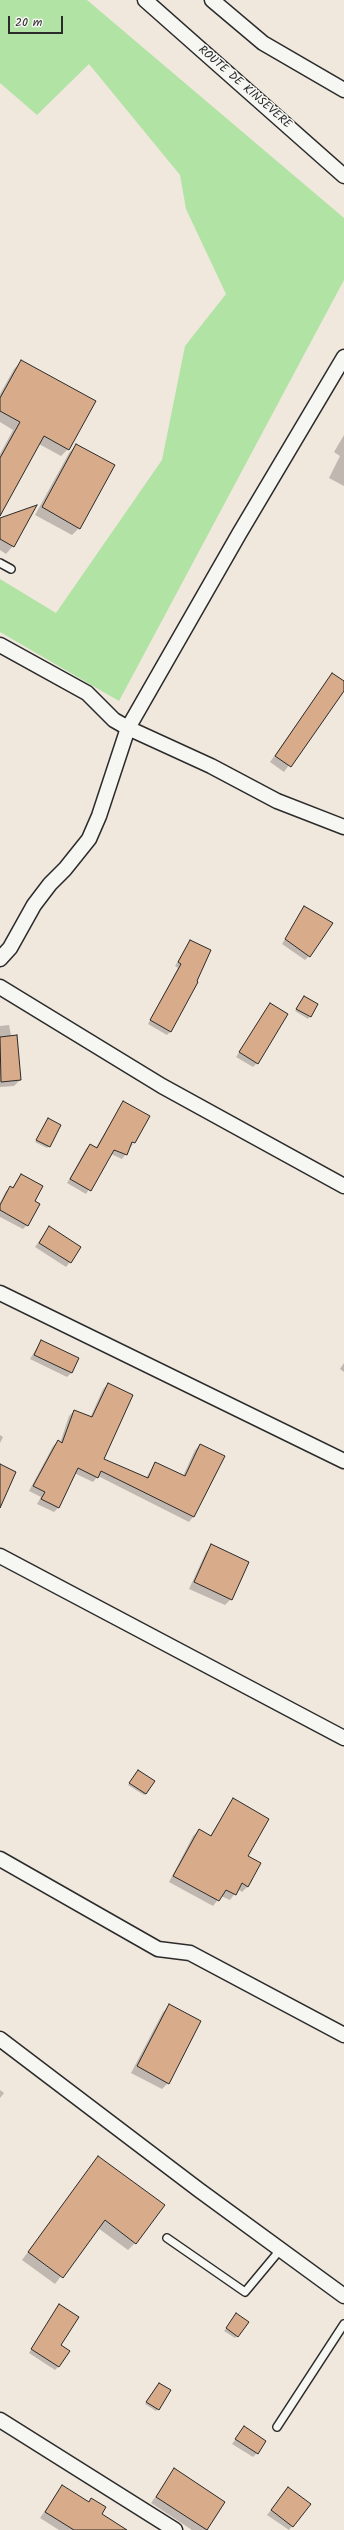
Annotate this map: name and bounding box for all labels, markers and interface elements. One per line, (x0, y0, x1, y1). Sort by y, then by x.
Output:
scale bar (10, 8, 65, 34)
text: 20 m (15, 13, 42, 32)
street label: ROUTE DE KINSEVERE (194, 43, 294, 133)

